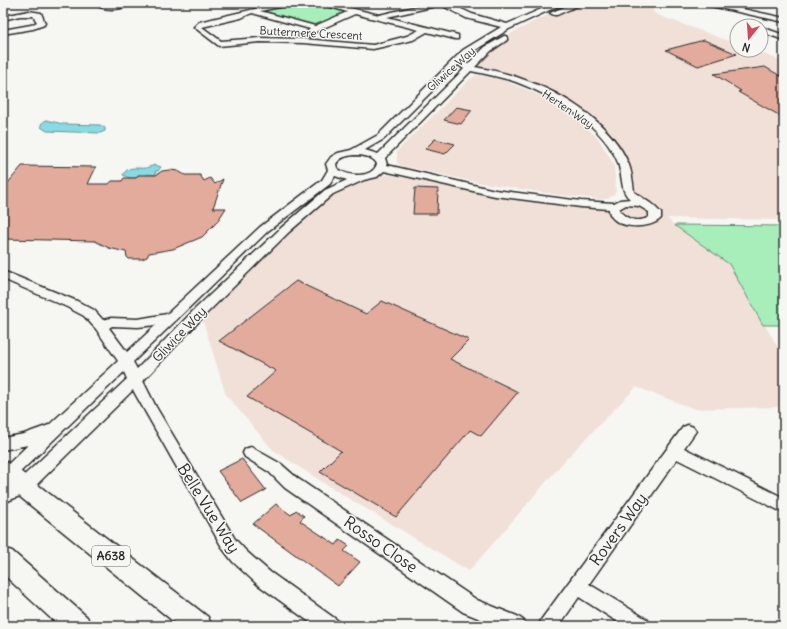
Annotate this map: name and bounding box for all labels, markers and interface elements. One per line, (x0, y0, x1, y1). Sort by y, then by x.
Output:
north arrow (729, 18, 769, 58)
street label: Buttermere Crescent (259, 23, 363, 43)
text: N (740, 40, 752, 55)
street label: Gliwice Way (424, 44, 478, 94)
street label: Herten Way (540, 87, 596, 131)
street label: Gliwice Way (149, 303, 210, 366)
street label: Belle Vue Way (173, 459, 245, 557)
street label: Rovers Way (585, 489, 651, 569)
street label: Rosso Close (340, 511, 422, 577)
road number: A638 (92, 546, 130, 566)

